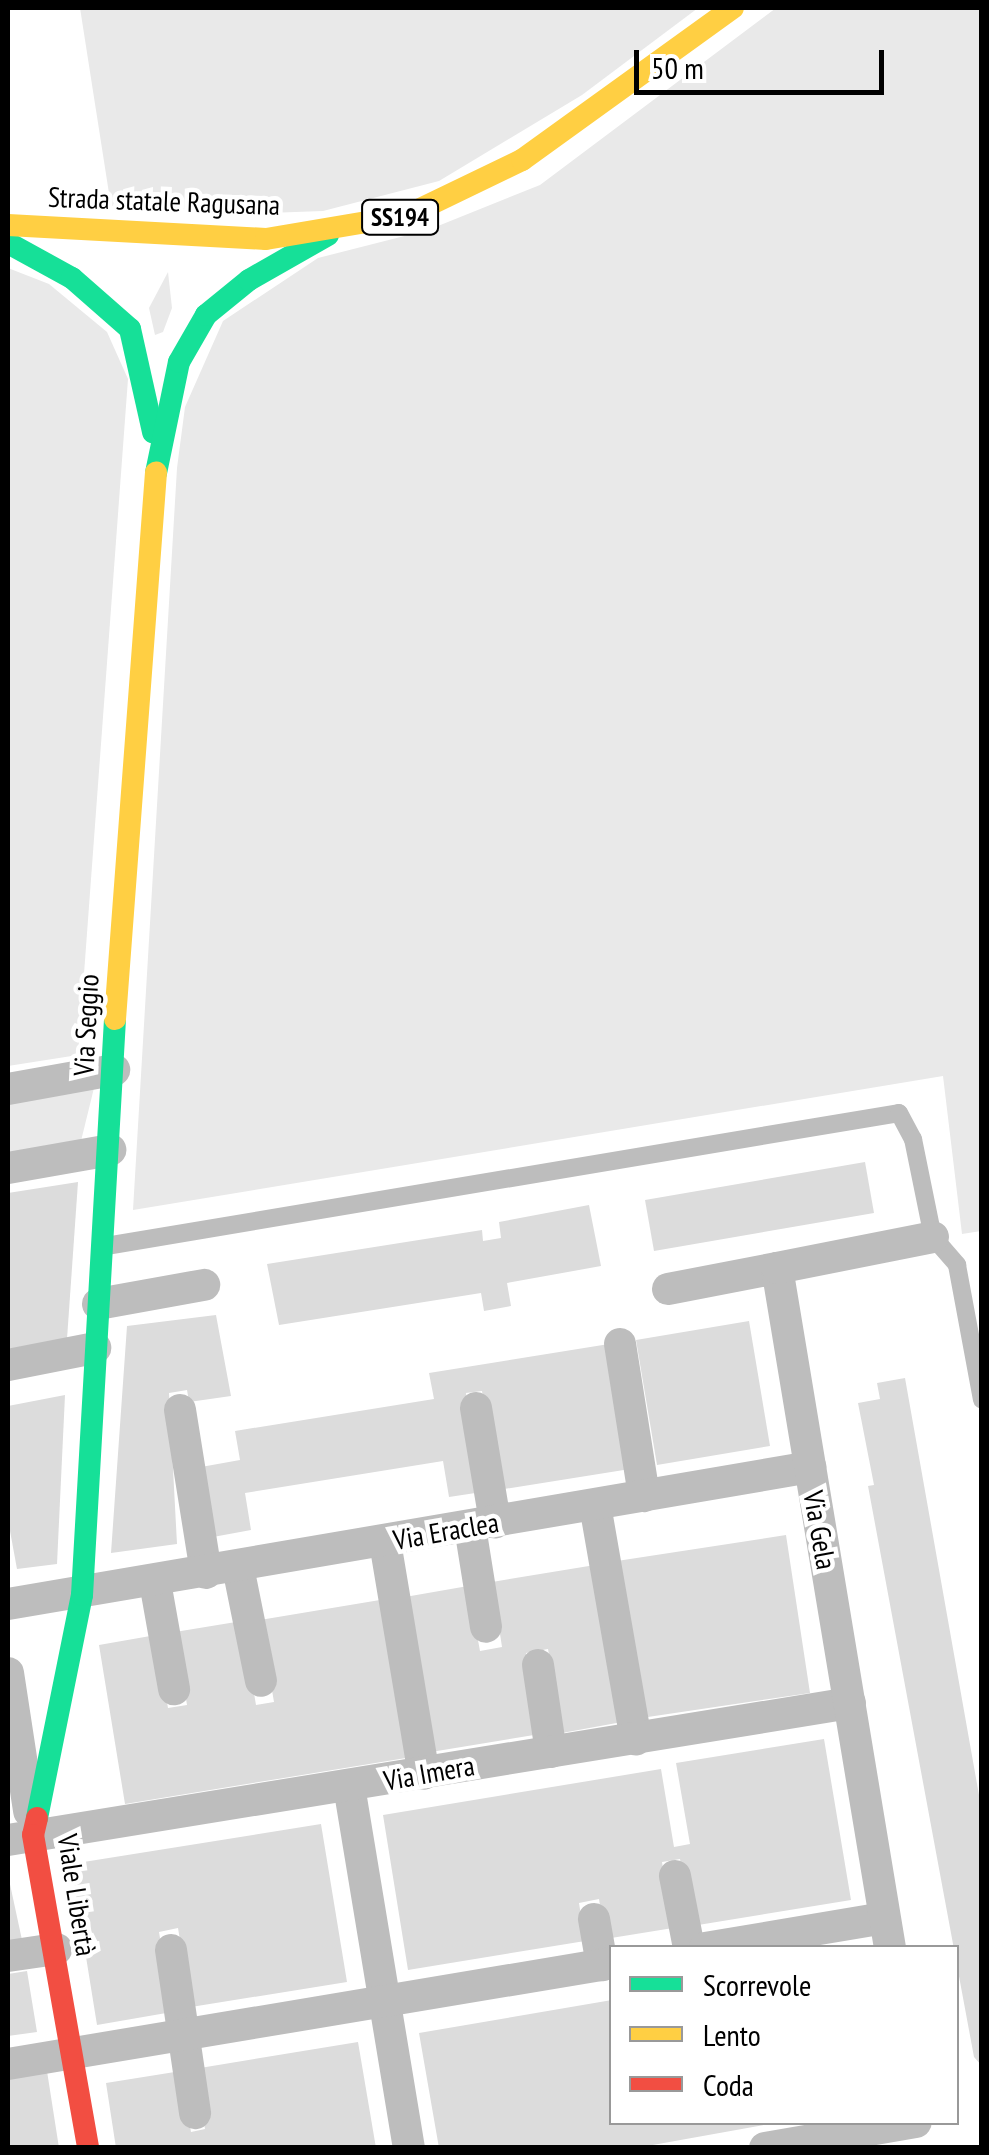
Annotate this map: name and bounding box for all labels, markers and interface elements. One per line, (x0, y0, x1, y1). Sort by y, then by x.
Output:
scale bar (639, 30, 889, 92)
text: 50 m (651, 48, 704, 87)
street label: Strada statale Ragusana (47, 180, 281, 222)
road number: SS194 (360, 197, 440, 237)
street label: Via Seggio (67, 973, 105, 1077)
street label: Via Gela (797, 1488, 843, 1572)
street label: Via Eraclea (391, 1505, 501, 1557)
street label: Via Imera (381, 1749, 477, 1797)
street label: Viale Libertà (51, 1832, 103, 1958)
legend (609, 1945, 959, 2125)
text: Scorrevole (703, 1965, 811, 2004)
text: Lento (703, 2015, 761, 2054)
text: Coda (703, 2065, 754, 2104)

